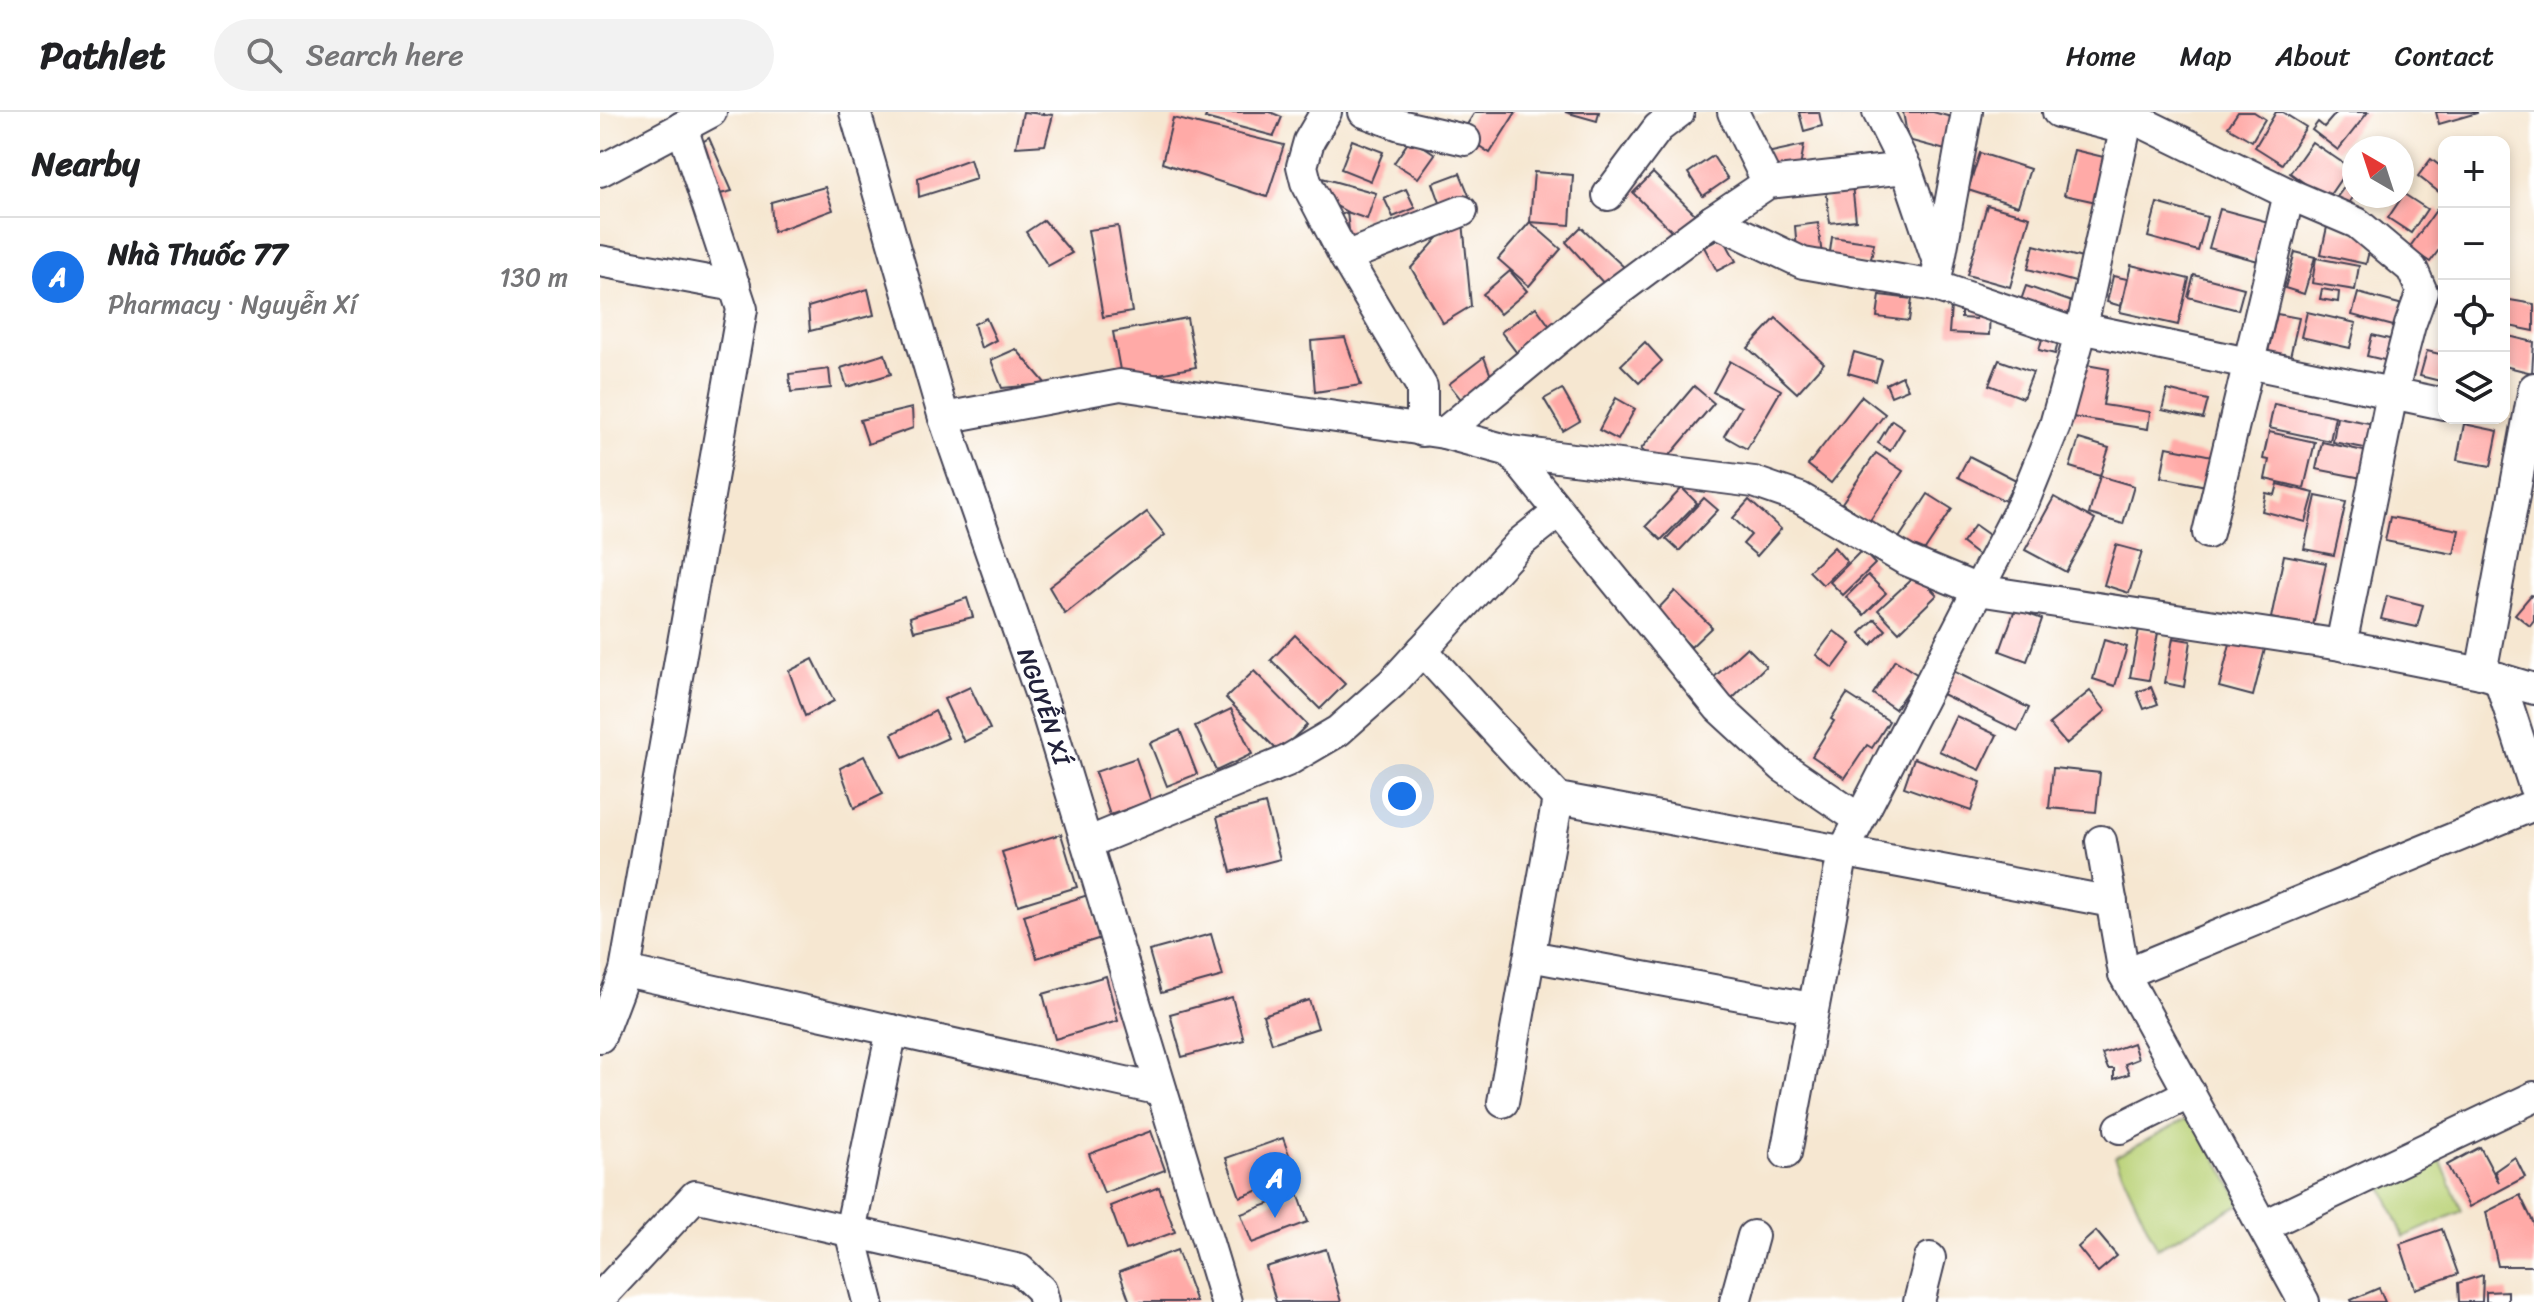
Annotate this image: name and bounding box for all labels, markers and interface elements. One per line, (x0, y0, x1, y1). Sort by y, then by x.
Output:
search box (214, 19, 774, 91)
text: Pathlet (40, 22, 166, 89)
text: Search here (306, 28, 464, 82)
text: Home (2066, 31, 2136, 80)
text: Map (2180, 31, 2231, 80)
text: About (2275, 31, 2351, 80)
text: Contact (2395, 31, 2494, 80)
icon: search (242, 33, 286, 77)
text: Nearby (32, 134, 140, 194)
north arrow (2342, 136, 2414, 208)
map controls (2438, 136, 2510, 424)
button: + (2438, 136, 2510, 208)
button: − (2438, 208, 2510, 280)
text: Nhà Thuốc 77 (108, 227, 287, 281)
text: A (49, 254, 67, 300)
text: 130 m (499, 254, 568, 300)
button: locate (2438, 280, 2510, 352)
text: Pharmacy · Nguyễn Xí (108, 281, 357, 327)
button: layers (2438, 352, 2510, 424)
street label: NGUYỄN XÍ (1005, 642, 1083, 772)
your location (1382, 776, 1422, 816)
pin: A (1249, 1152, 1301, 1218)

